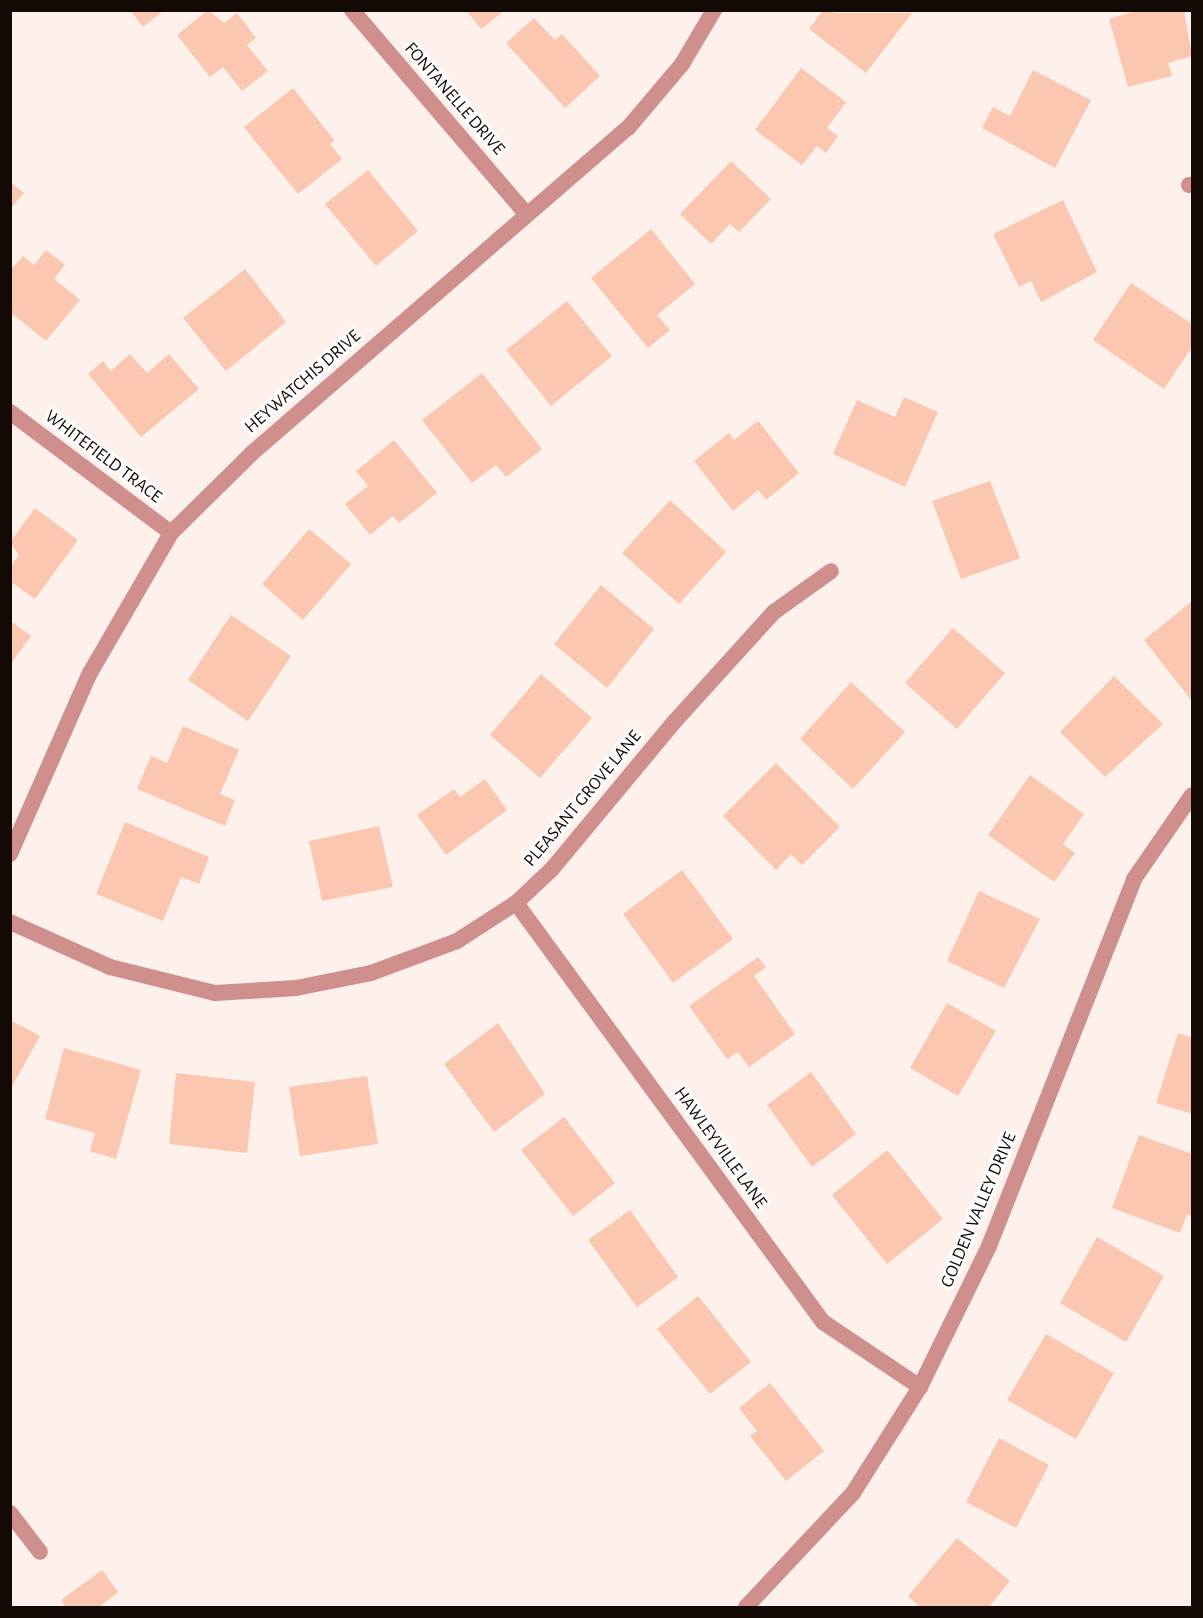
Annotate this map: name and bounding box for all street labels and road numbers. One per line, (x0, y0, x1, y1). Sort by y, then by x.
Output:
street label: FONTANELLE DRIVE (399, 38, 509, 160)
street label: HEYWATCHIS DRIVE (241, 326, 365, 438)
street label: WHITEFIELD TRACE (40, 406, 166, 508)
street label: PLEASANT GROVE LANE (520, 727, 646, 871)
street label: HAWLEYVILLE LANE (669, 1083, 771, 1213)
street label: GOLDEN VALLEY DRIVE (937, 1129, 1021, 1291)

